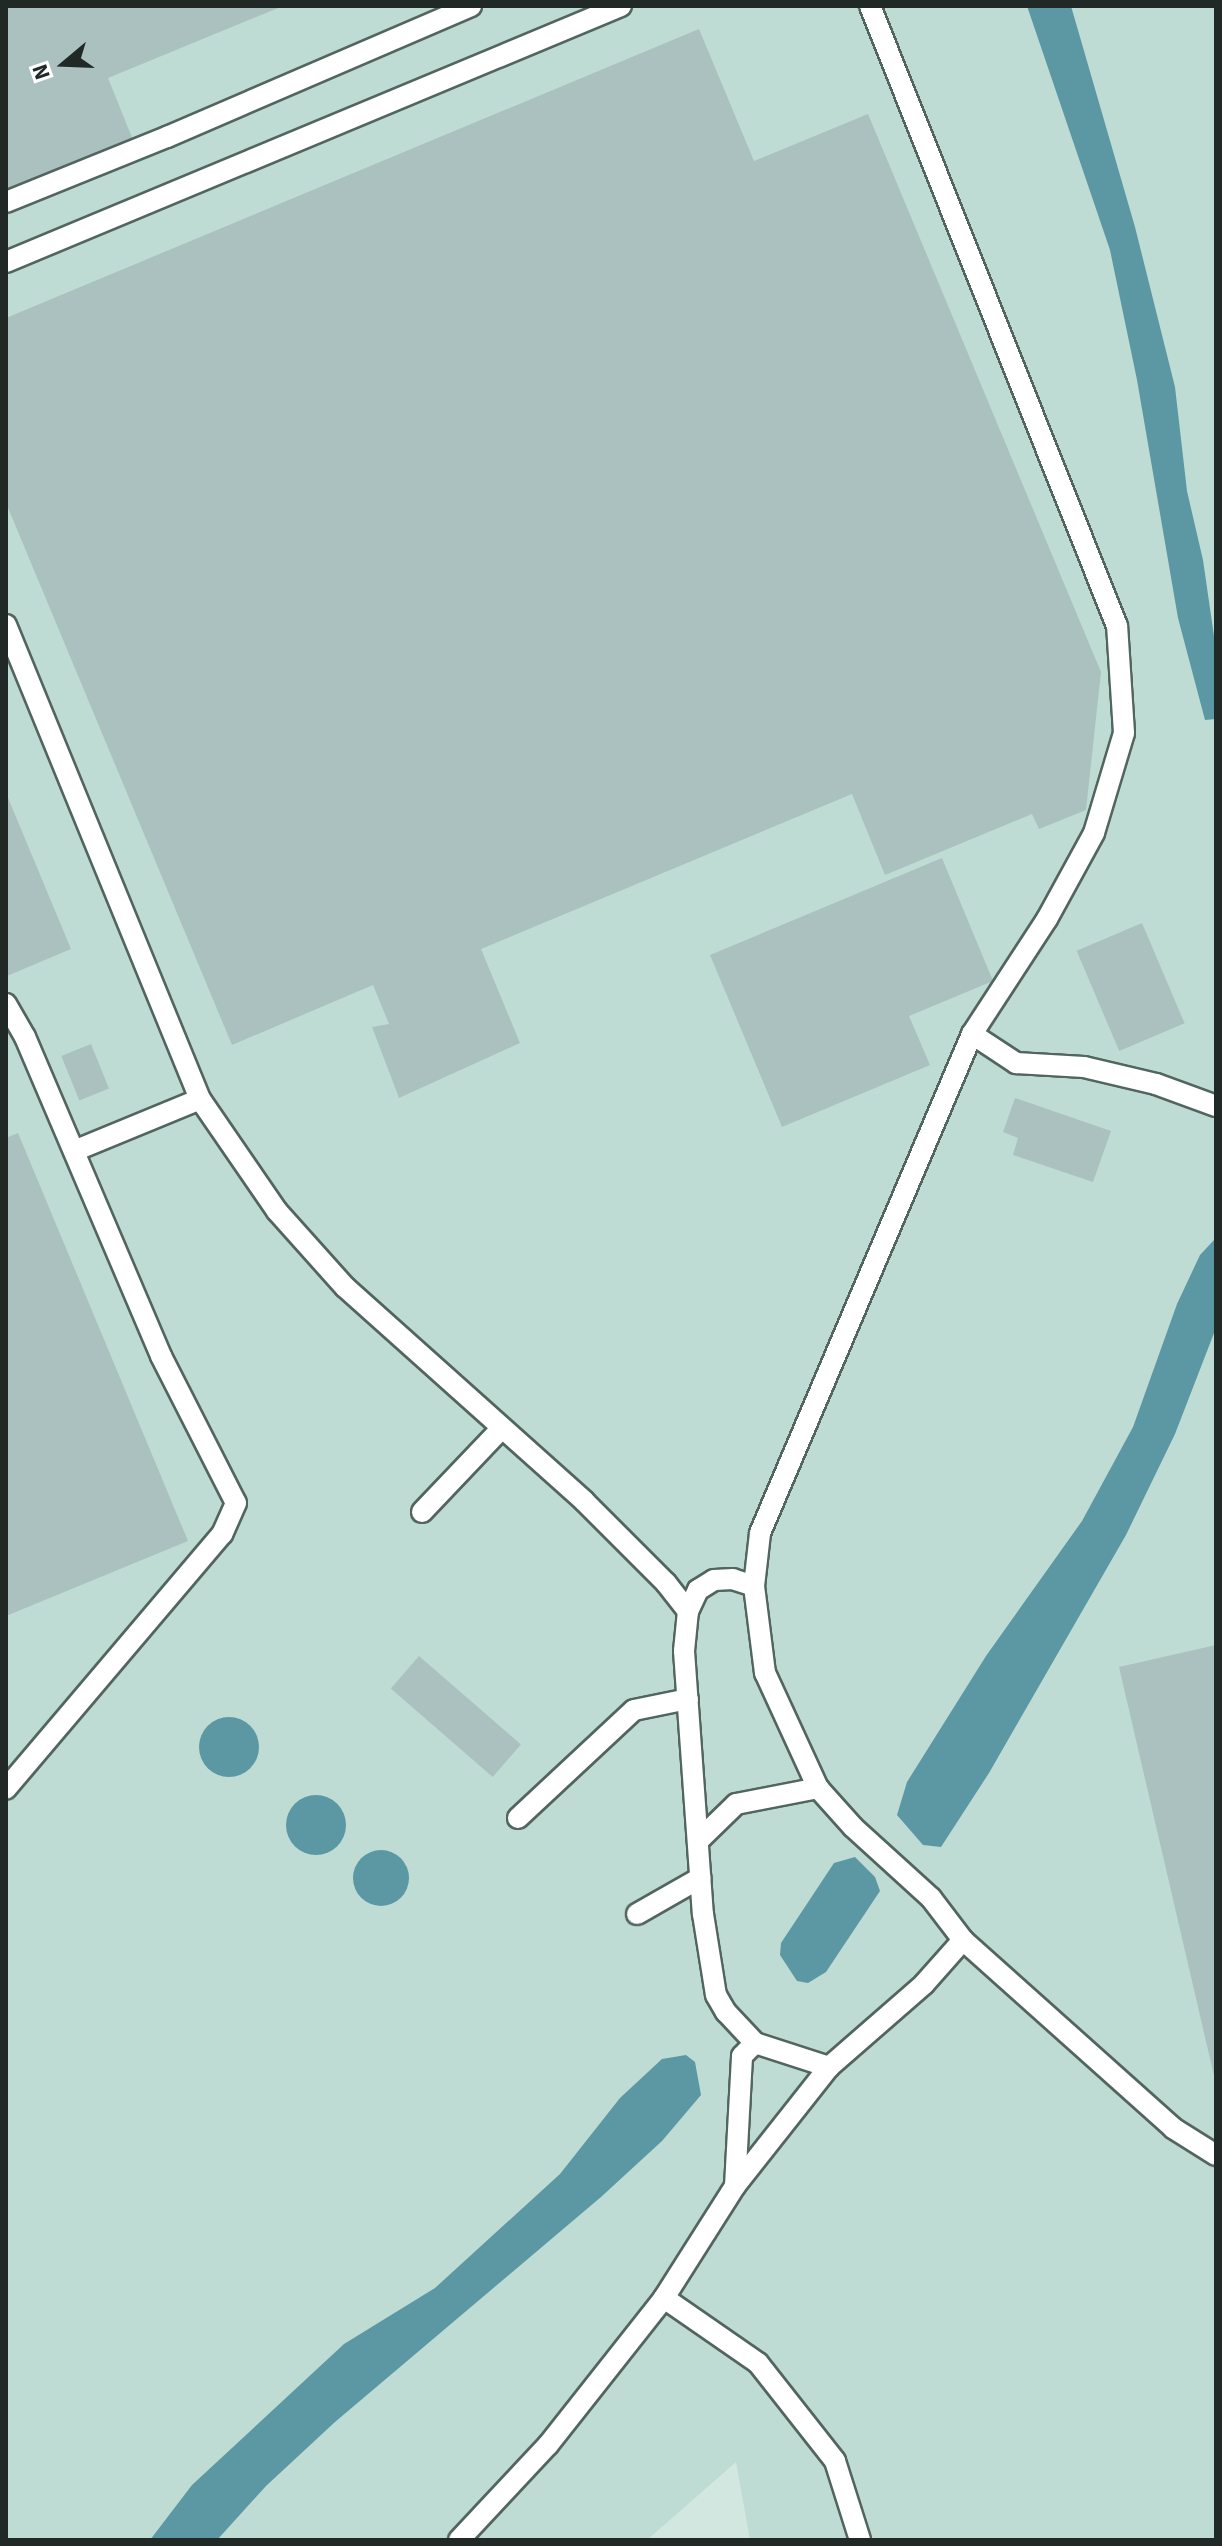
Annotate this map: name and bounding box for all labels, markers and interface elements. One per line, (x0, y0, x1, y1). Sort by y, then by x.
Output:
north arrow (24, 24, 104, 104)
text: N (24, 60, 59, 84)

